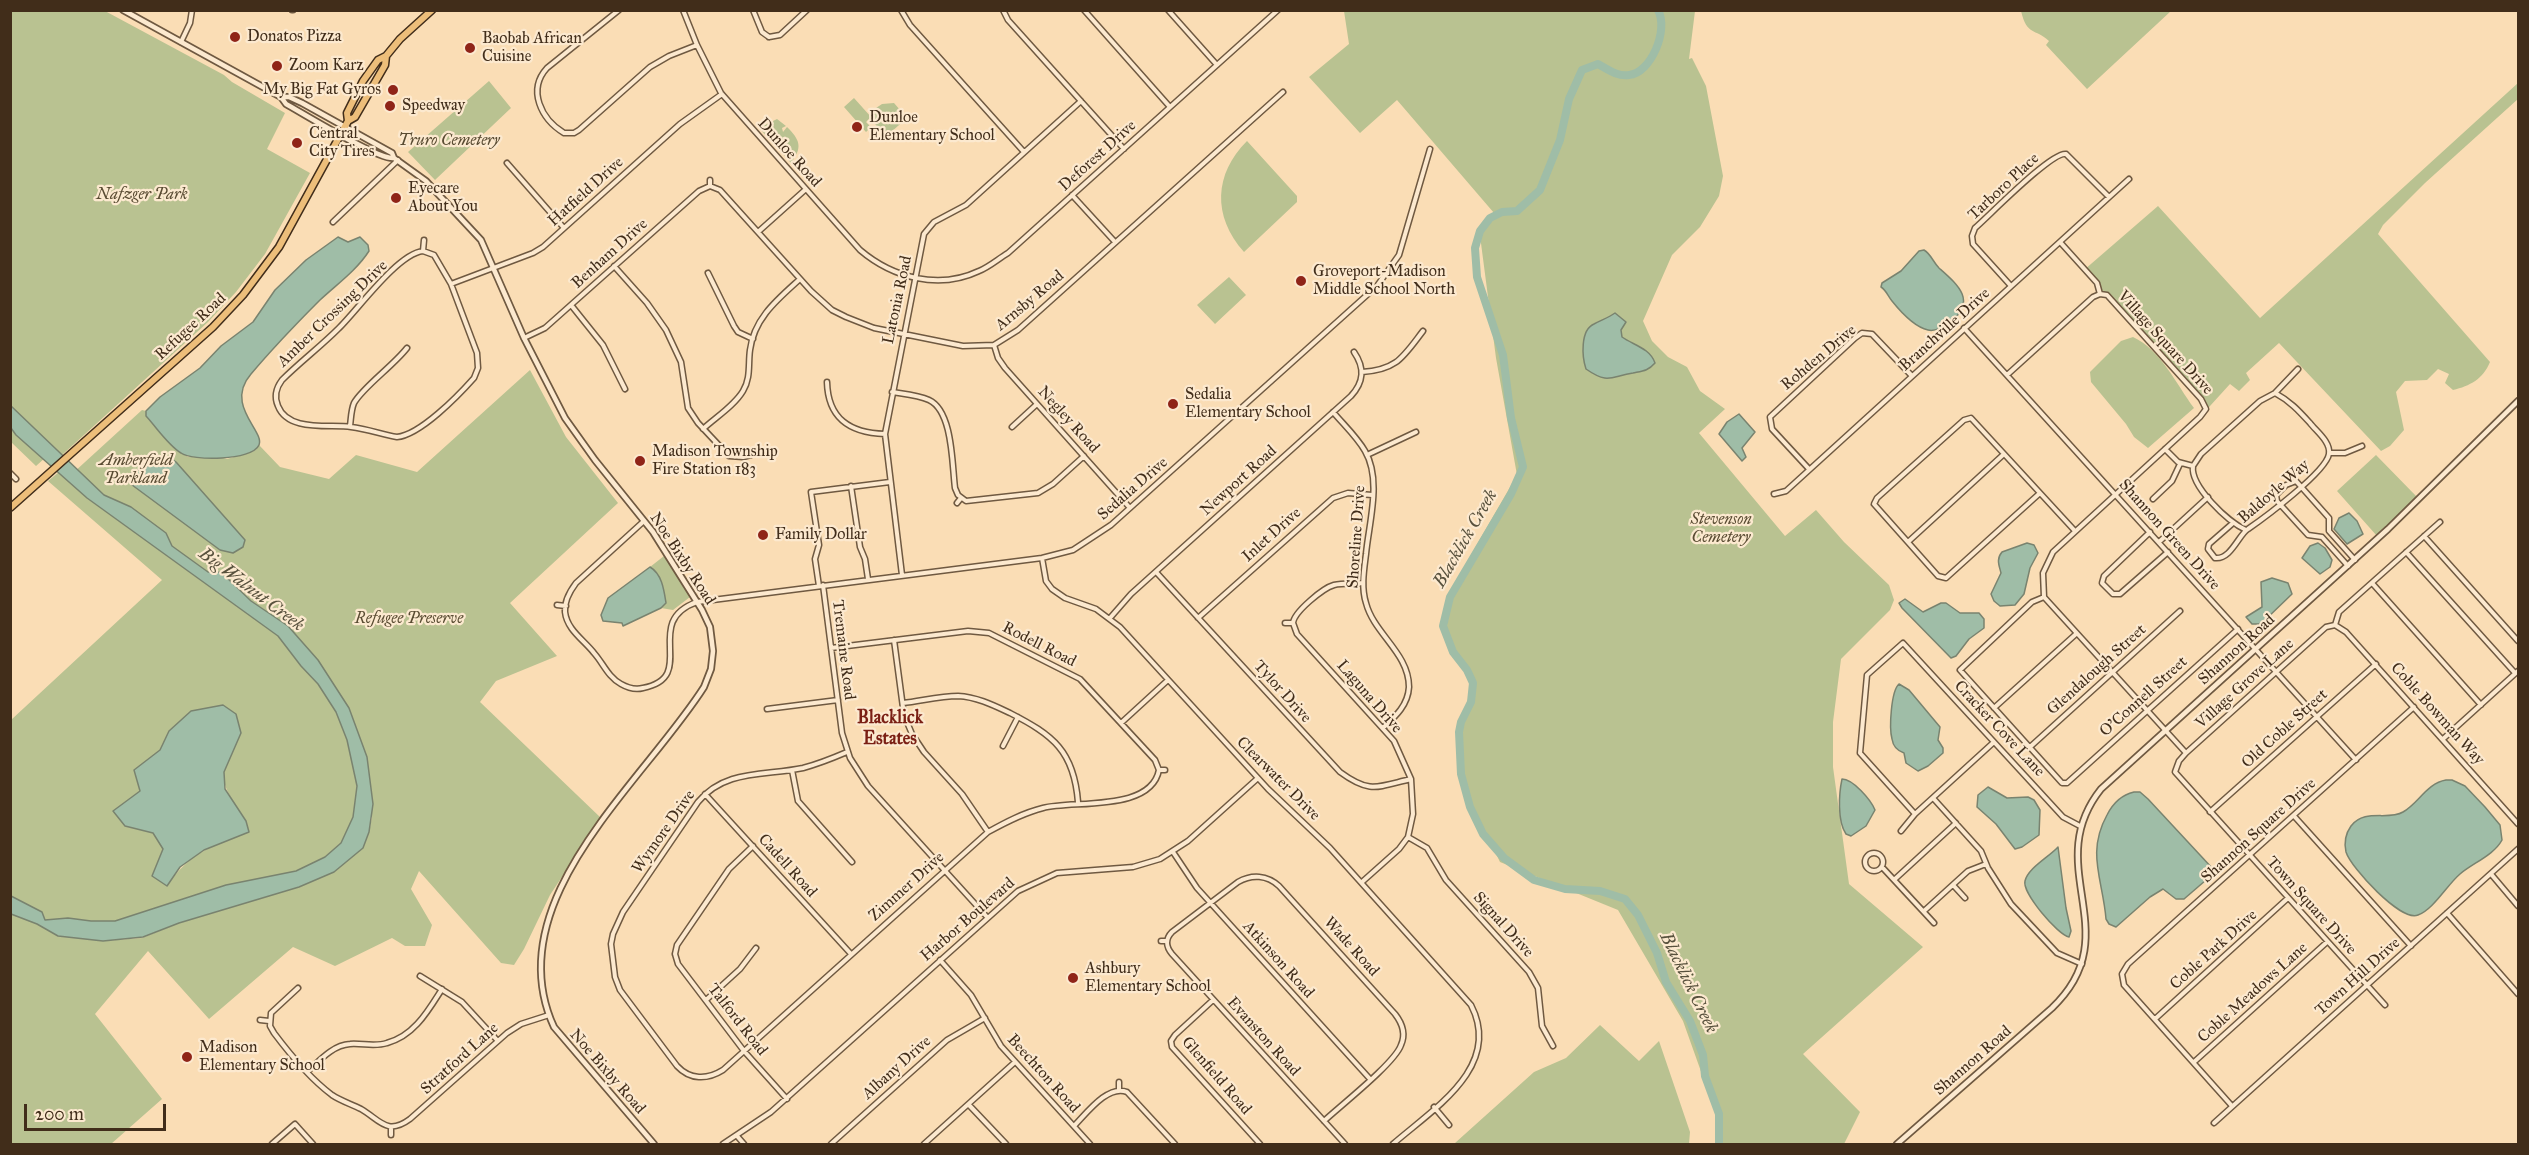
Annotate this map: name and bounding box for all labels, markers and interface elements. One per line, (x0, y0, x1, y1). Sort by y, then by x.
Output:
place label: Donatos Pizza (247, 27, 341, 47)
place label: Baobab African Cuisine (482, 29, 582, 67)
marker: Donatos Pizza (228, 30, 242, 44)
marker: Baobab African Cuisine (463, 41, 477, 55)
place label: Zoom Karz (289, 56, 364, 76)
marker: Zoom Karz (270, 59, 284, 73)
place label: My Big Fat Gyros (263, 80, 381, 100)
marker: My Big Fat Gyros (386, 83, 400, 97)
place label: Speedway (402, 96, 465, 116)
marker: Speedway (383, 99, 397, 113)
place label: Dunloe Elementary School (869, 108, 995, 146)
street label: Dunloe Road (753, 114, 825, 192)
street label: Deforest Drive (1055, 116, 1141, 196)
marker: Dunloe Elementary School (850, 120, 864, 134)
place label: Central City Tires (309, 124, 375, 162)
park label: Truro Cemetery (398, 131, 500, 151)
marker: Central City Tires (290, 136, 304, 150)
street label: Tarboro Place (1965, 149, 2043, 225)
street label: Hatfield Drive (544, 153, 628, 231)
place label: Eyecare About You (408, 179, 478, 217)
park label: Nafzger Park (96, 185, 188, 205)
marker: Eyecare About You (389, 191, 403, 205)
street label: Benham Drive (568, 215, 652, 293)
street label: Latonia Road (879, 254, 917, 346)
street label: Amber Crossing Drive (274, 257, 392, 371)
place label: Groveport-Madison Middle School North (1313, 262, 1455, 300)
street label: Arnsby Road (992, 267, 1068, 335)
marker: Groveport-Madison Middle School North (1294, 274, 1308, 288)
street label: Branchville Drive (1896, 284, 1994, 376)
street label: Village Square Drive (2113, 287, 2217, 399)
street label: Refugee Road (152, 289, 230, 365)
street label: Rohden Drive (1778, 321, 1860, 395)
street label: Negley Road (1033, 383, 1103, 457)
place label: Sedalia Elementary School (1185, 385, 1311, 423)
marker: Sedalia Elementary School (1166, 397, 1180, 411)
place label: Madison Township Fire Station 183 (652, 442, 778, 480)
street label: Newport Road (1197, 442, 1281, 520)
park label: Amberfield Parkland (99, 451, 173, 489)
street label: Sedalia Drive (1094, 453, 1172, 525)
marker: Madison Township Fire Station 183 (633, 454, 647, 468)
street label: Baldoyle Way (2235, 456, 2313, 528)
street label: Shannon Green Drive (2114, 476, 2224, 594)
street label: Shoreline Drive (1344, 485, 1370, 589)
water label: Blacklick Creek (1429, 486, 1503, 592)
street label: Inlet Drive (1239, 504, 1305, 566)
street label: Noe Bixby Road (645, 509, 719, 609)
park label: Stevenson Cemetery (1690, 510, 1752, 548)
place label: Family Dollar (775, 525, 867, 545)
marker: Family Dollar (756, 528, 770, 542)
water label: Big Walnut Creek (194, 544, 308, 636)
street label: Tremaine Road (827, 599, 859, 701)
park label: Refugee Preserve (355, 609, 463, 629)
street label: Shannon Road (2195, 611, 2279, 689)
street label: Rodell Road (999, 618, 1079, 672)
street label: Glendalough Street (2044, 621, 2150, 719)
street label: Village Grove Lane (2192, 635, 2298, 733)
street label: O'Connell Street (2096, 653, 2192, 741)
street label: Tylor Drive (1249, 657, 1315, 727)
street label: Laguna Drive (1332, 657, 1406, 737)
street label: Coble Bowman Way (2386, 659, 2488, 769)
street label: Cracker Cove Lane (1950, 677, 2048, 781)
street label: Old Coble Street (2238, 685, 2332, 773)
district label: Blacklick Estates (857, 708, 923, 750)
street label: Clearwater Drive (1232, 733, 1324, 825)
street label: Shannon Square Drive (2198, 774, 2320, 888)
street label: Wymore Drive (628, 787, 700, 877)
street label: Cadell Road (754, 830, 820, 902)
street label: Zimmer Drive (866, 848, 948, 926)
street label: Town Square Drive (2262, 853, 2360, 959)
street label: Harbor Boulevard (917, 874, 1019, 966)
street label: Signal Drive (1469, 888, 1537, 962)
street label: Coble Park Drive (2167, 906, 2261, 994)
street label: Wade Road (1319, 913, 1383, 981)
street label: Atkinson Road (1238, 918, 1318, 1002)
water label: Blacklick Creek (1654, 929, 1722, 1037)
street label: Town Hill Drive (2312, 934, 2404, 1020)
street label: Coble Meadows Lane (2194, 939, 2312, 1047)
place label: Ashbury Elementary School (1085, 959, 1211, 997)
marker: Ashbury Elementary School (1066, 971, 1080, 985)
street label: Talford Road (703, 980, 771, 1060)
street label: Evanston Road (1222, 993, 1304, 1081)
street label: Stratford Lane (417, 1019, 503, 1099)
street label: Shannon Road (1930, 1022, 2016, 1100)
street label: Noe Bixby Road (565, 1026, 649, 1118)
street label: Beechton Road (1003, 1031, 1083, 1117)
street label: Albany Drive (859, 1032, 935, 1104)
street label: Glenfield Road (1177, 1033, 1255, 1119)
place label: Madison Elementary School (199, 1038, 325, 1076)
marker: Madison Elementary School (180, 1050, 194, 1064)
scale bar (27, 1092, 170, 1130)
text: 200 m (35, 1103, 84, 1125)

